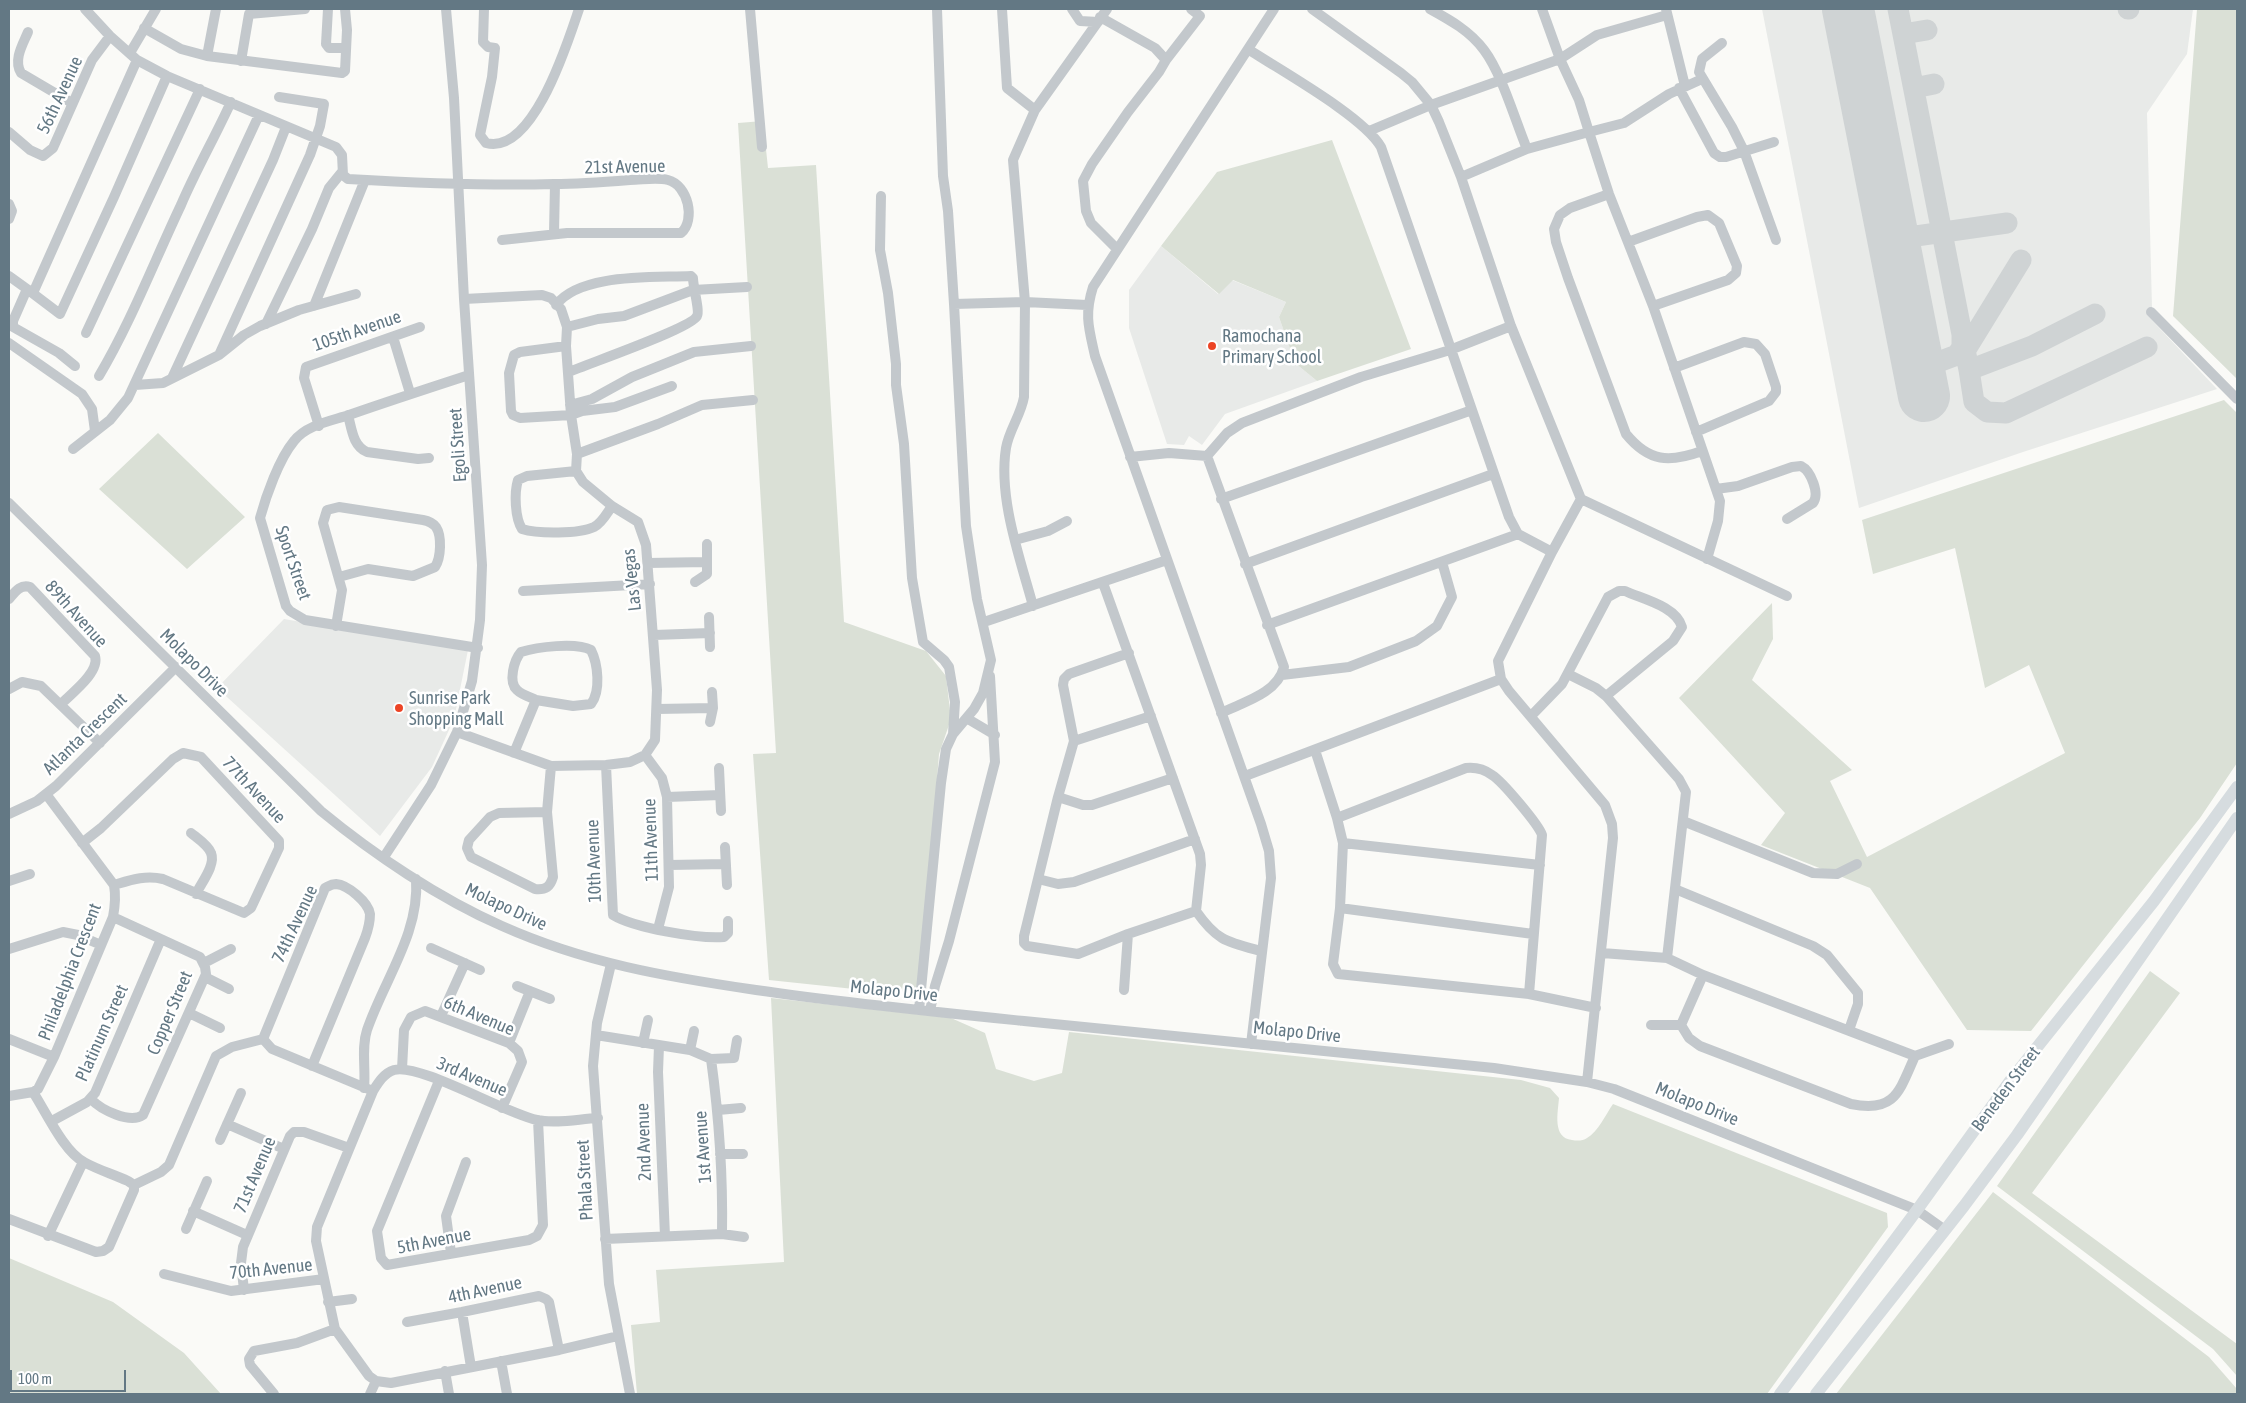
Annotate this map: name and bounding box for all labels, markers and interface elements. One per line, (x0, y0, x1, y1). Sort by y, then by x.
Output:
street label: 56th Avenue (33, 53, 87, 137)
street label: 21st Avenue (584, 155, 666, 179)
street label: 105th Avenue (310, 306, 404, 356)
place label: Ramochana Primary School (1222, 325, 1321, 368)
marker: Ramochana Primary School (1206, 340, 1218, 352)
street label: Egoli Street (445, 407, 471, 483)
street label: Sport Street (270, 523, 316, 603)
street label: Las Vegas (618, 548, 646, 612)
street label: 89th Avenue (40, 576, 112, 652)
street label: Molapo Drive (155, 624, 233, 702)
place label: Sunrise Park Shopping Mall (409, 687, 504, 730)
street label: Atlanta Crescent (38, 689, 132, 779)
marker: Sunrise Park Shopping Mall (393, 702, 405, 714)
street label: 77th Avenue (218, 752, 290, 828)
street label: 11th Avenue (639, 798, 663, 882)
street label: 10th Avenue (582, 819, 606, 903)
street label: Molapo Drive (462, 879, 550, 935)
street label: 74th Avenue (268, 882, 322, 966)
street label: Philadelphia Crescent (34, 900, 106, 1044)
street label: Copper Street (143, 968, 197, 1058)
street label: Molapo Drive (849, 976, 939, 1006)
street label: Platinum Street (71, 981, 133, 1085)
street label: 6th Avenue (440, 991, 518, 1041)
street label: Molapo Drive (1252, 1017, 1342, 1047)
street label: Beneden Street (1967, 1042, 2045, 1136)
street label: 3rd Avenue (433, 1052, 511, 1102)
street label: Molapo Drive (1652, 1077, 1742, 1131)
street label: 2nd Avenue (632, 1103, 656, 1181)
street label: 1st Avenue (690, 1110, 716, 1184)
street label: 71st Avenue (229, 1134, 281, 1216)
street label: Phala Street (572, 1139, 598, 1221)
street label: 5th Avenue (395, 1223, 473, 1259)
street label: 70th Avenue (229, 1254, 313, 1284)
street label: 4th Avenue (446, 1272, 524, 1308)
scale bar (12, 1360, 129, 1392)
text: 100 m (18, 1370, 52, 1387)

